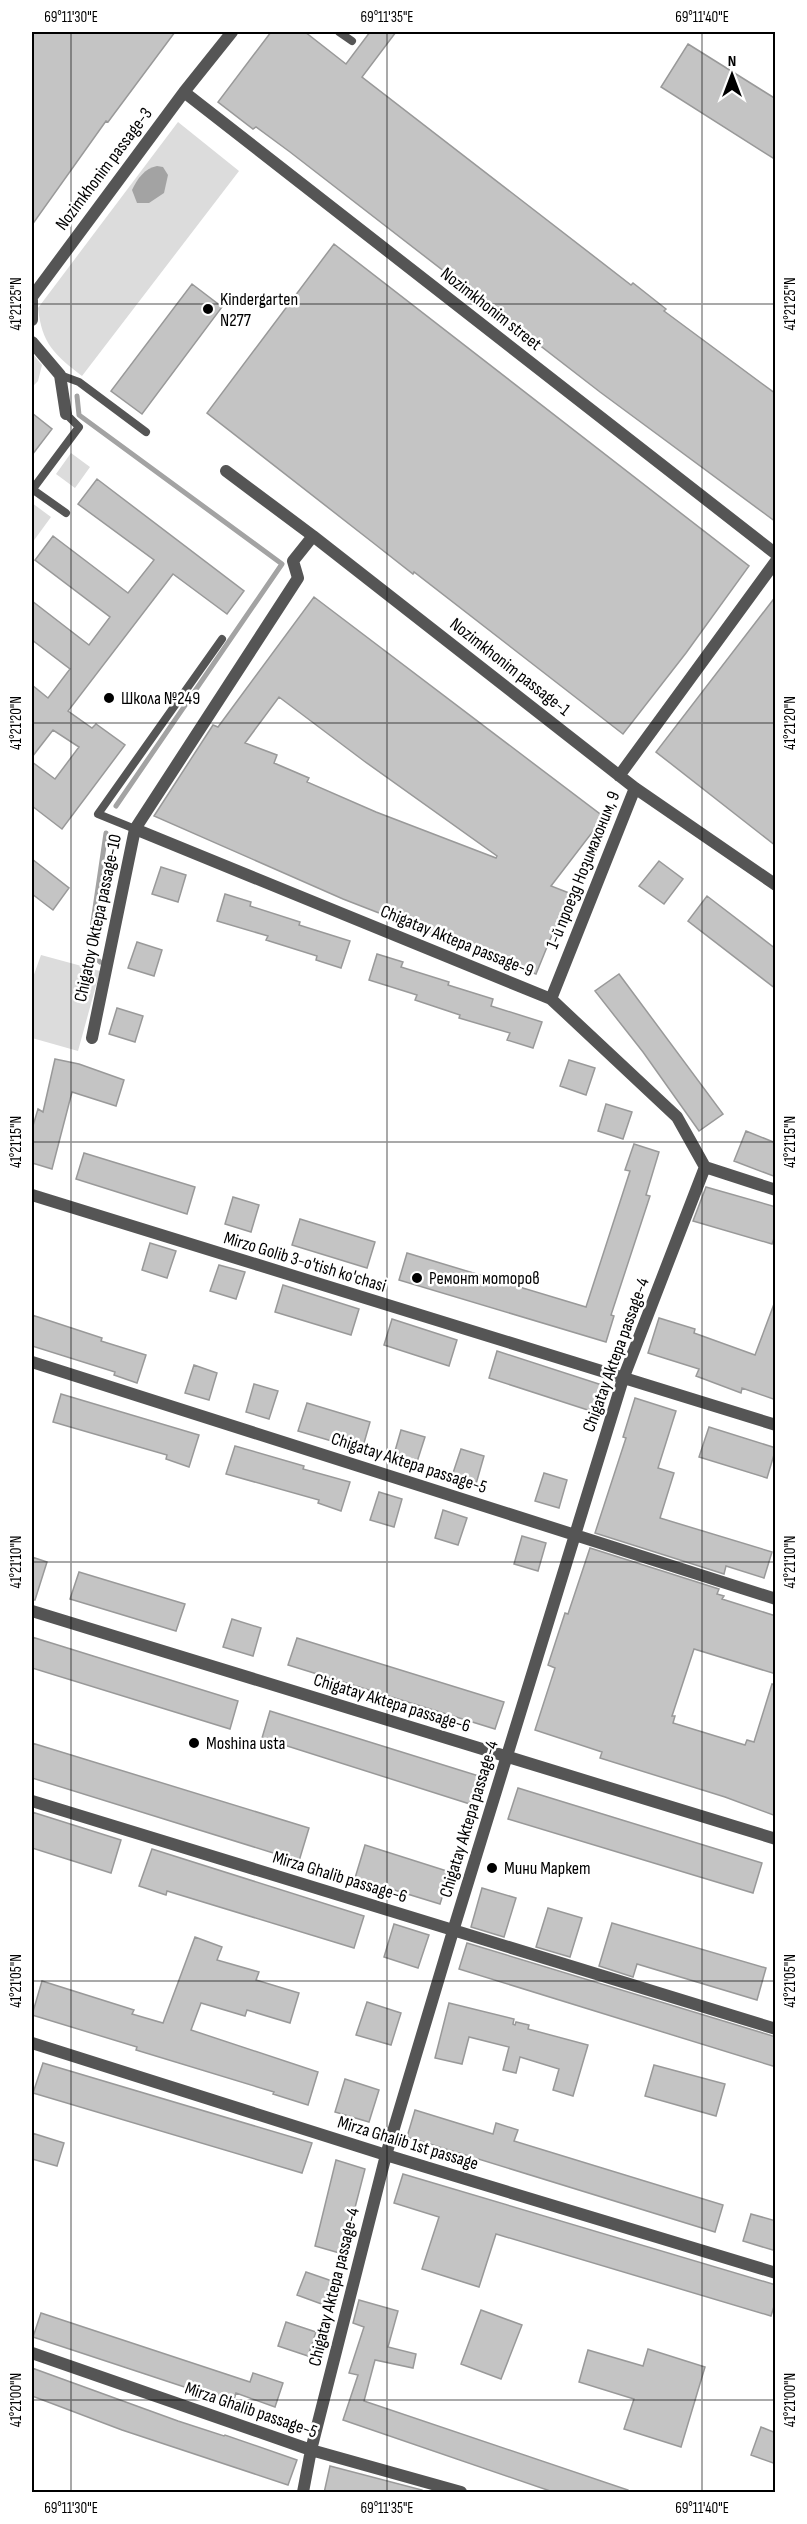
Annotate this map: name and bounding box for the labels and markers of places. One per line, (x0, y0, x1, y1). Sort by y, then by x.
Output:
place label: Kindergarten N277 (220, 289, 298, 331)
marker: Kindergarten N277 (201, 302, 215, 316)
place label: Школа №249 (121, 688, 200, 709)
marker: Школа №249 (102, 691, 116, 705)
place label: Ремонт моторов (429, 1268, 540, 1289)
marker: Ремонт моторов (410, 1271, 424, 1285)
place label: Moshina usta (206, 1733, 286, 1754)
marker: Moshina usta (187, 1736, 201, 1750)
place label: Мини Маркет (504, 1858, 591, 1879)
marker: Мини Маркет (485, 1861, 499, 1875)

